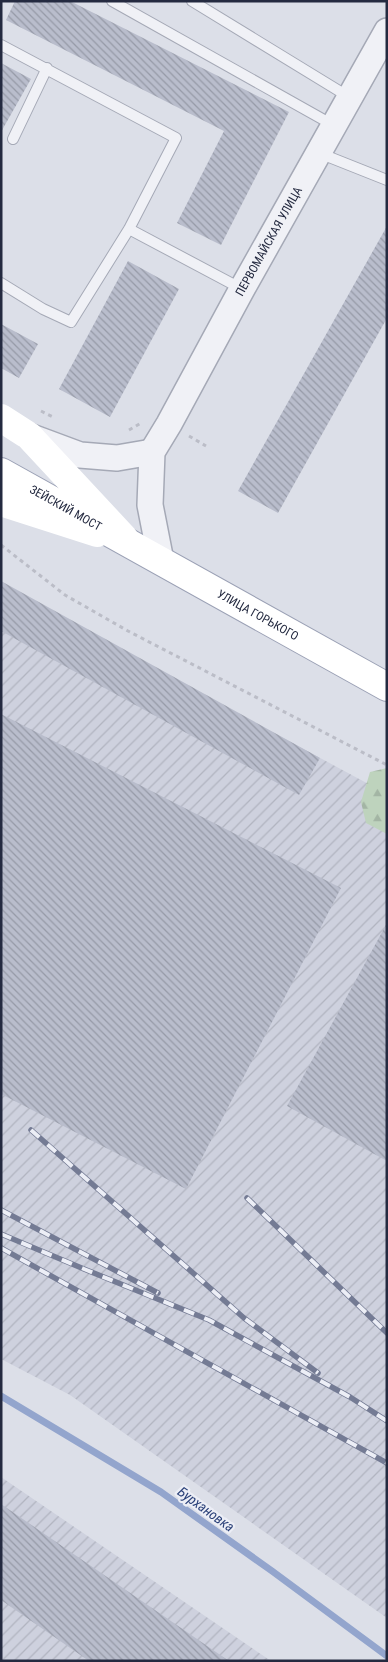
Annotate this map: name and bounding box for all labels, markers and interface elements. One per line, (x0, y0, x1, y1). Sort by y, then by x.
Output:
street label: ПЕРВОМАЙСКАЯ УЛИЦА (233, 184, 305, 298)
street label: ЗЕЙСКИЙ МОСТ (27, 482, 104, 534)
street label: УЛИЦА ГОРЬКОГО (215, 587, 301, 643)
water label: Бурхановка (175, 1483, 237, 1535)

